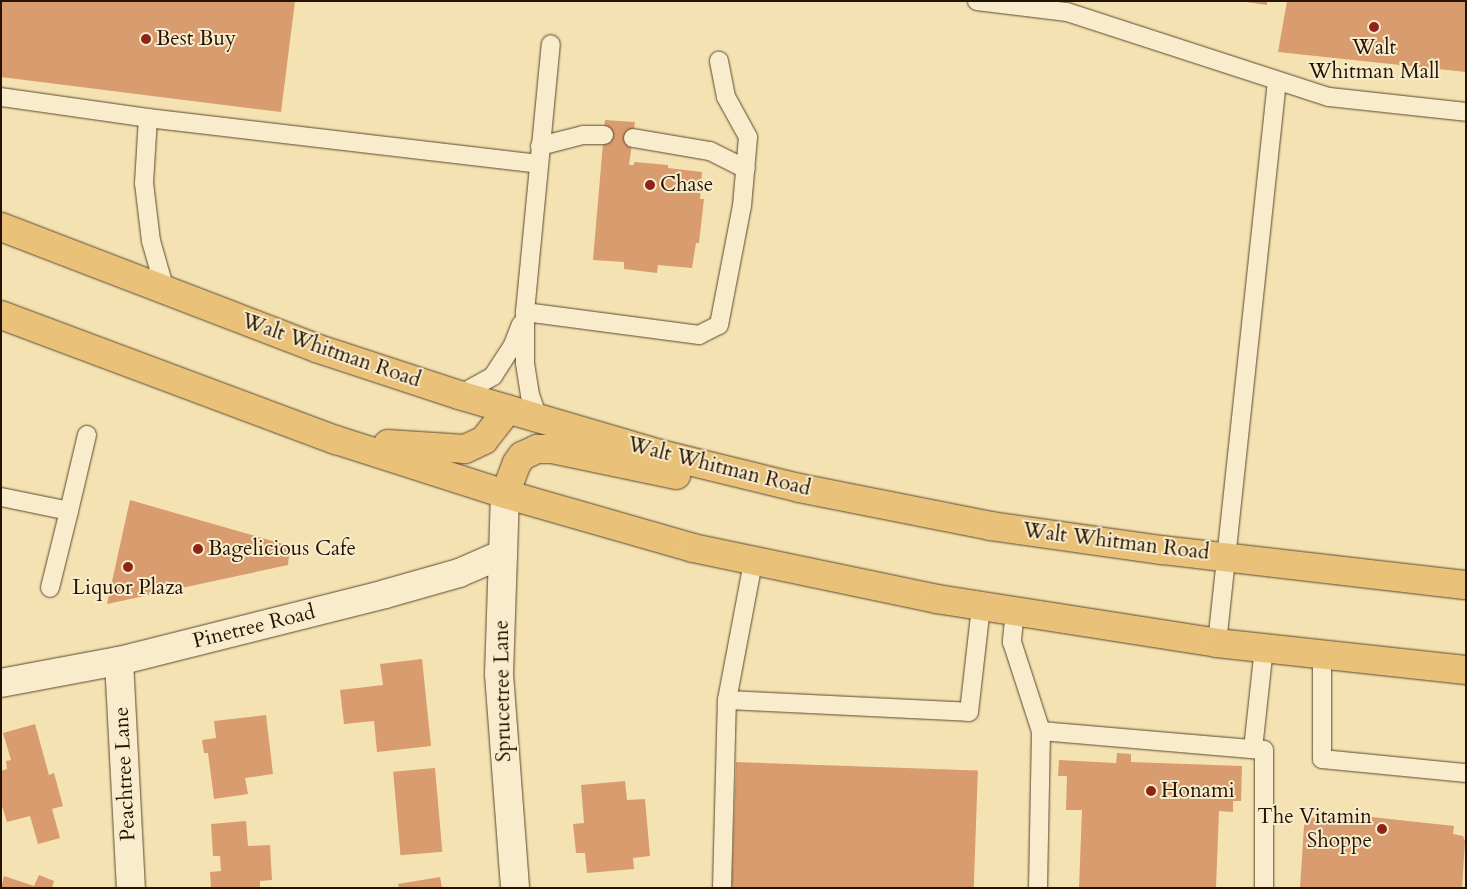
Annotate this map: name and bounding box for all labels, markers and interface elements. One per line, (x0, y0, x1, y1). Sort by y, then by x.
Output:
marker: Walt Whitman Mall (1368, 21, 1380, 33)
place label: Best Buy (156, 26, 236, 52)
marker: Best Buy (140, 33, 152, 45)
place label: Walt Whitman Mall (1308, 35, 1440, 85)
place label: Chase (660, 172, 713, 198)
marker: Chase (644, 179, 656, 191)
street label: Walt Whitman Road (238, 309, 424, 393)
street label: Walt Whitman Road (625, 432, 813, 502)
street label: Walt Whitman Road (1021, 518, 1211, 566)
place label: Bagelicious Cafe (208, 536, 356, 562)
marker: Bagelicious Cafe (192, 543, 204, 555)
marker: Liquor Plaza (122, 561, 134, 573)
place label: Liquor Plaza (72, 575, 184, 601)
street label: Pinetree Road (190, 600, 318, 654)
street label: Sprucetree Lane (489, 620, 517, 762)
street label: Peachtree Lane (109, 706, 141, 842)
place label: Honami (1161, 778, 1235, 804)
marker: Honami (1145, 785, 1157, 797)
place label: The Vitamin Shoppe (1257, 804, 1372, 854)
marker: The Vitamin Shoppe (1376, 823, 1388, 835)

